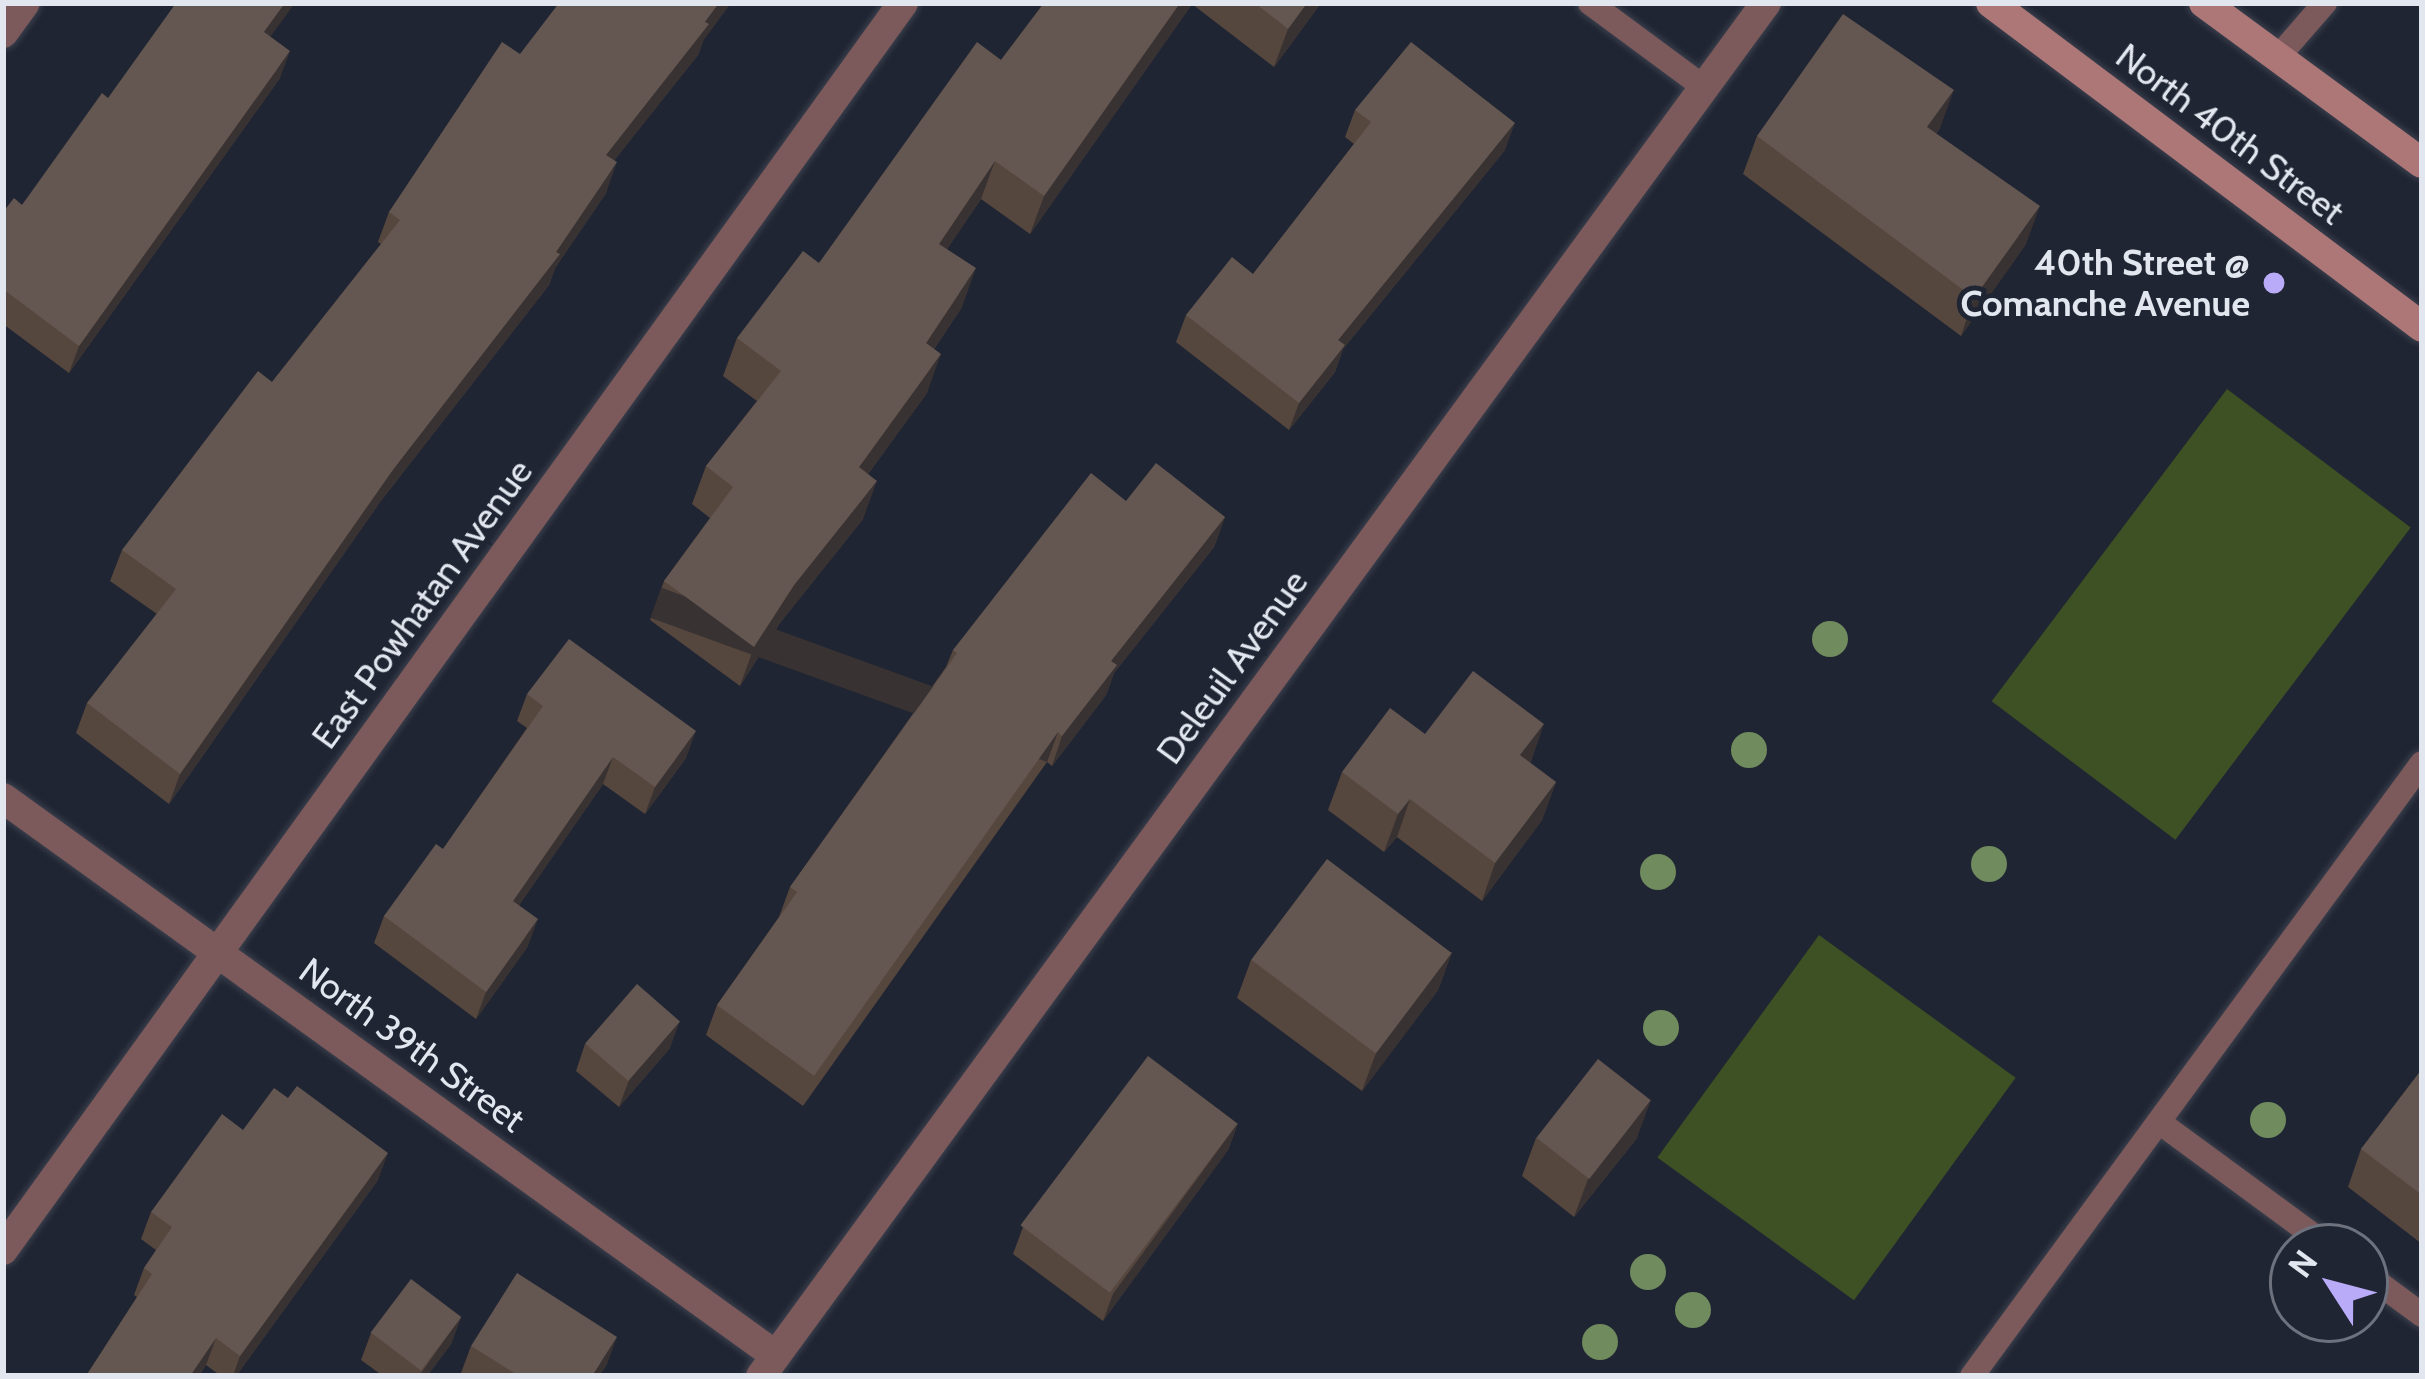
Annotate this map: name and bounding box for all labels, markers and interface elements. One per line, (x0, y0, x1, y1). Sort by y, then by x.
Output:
street label: North 40th Street (2108, 34, 2352, 234)
place label: 40th Street @ Comanche Avenue (1961, 240, 2250, 325)
marker: 40th Street @ Comanche Avenue (2261, 270, 2287, 296)
street label: East Powhatan Avenue (303, 451, 541, 757)
street label: Deleuil Avenue (1147, 562, 1317, 772)
street label: North 39th Street (291, 949, 533, 1141)
north arrow (2269, 1223, 2389, 1343)
text: N (2279, 1242, 2325, 1285)

